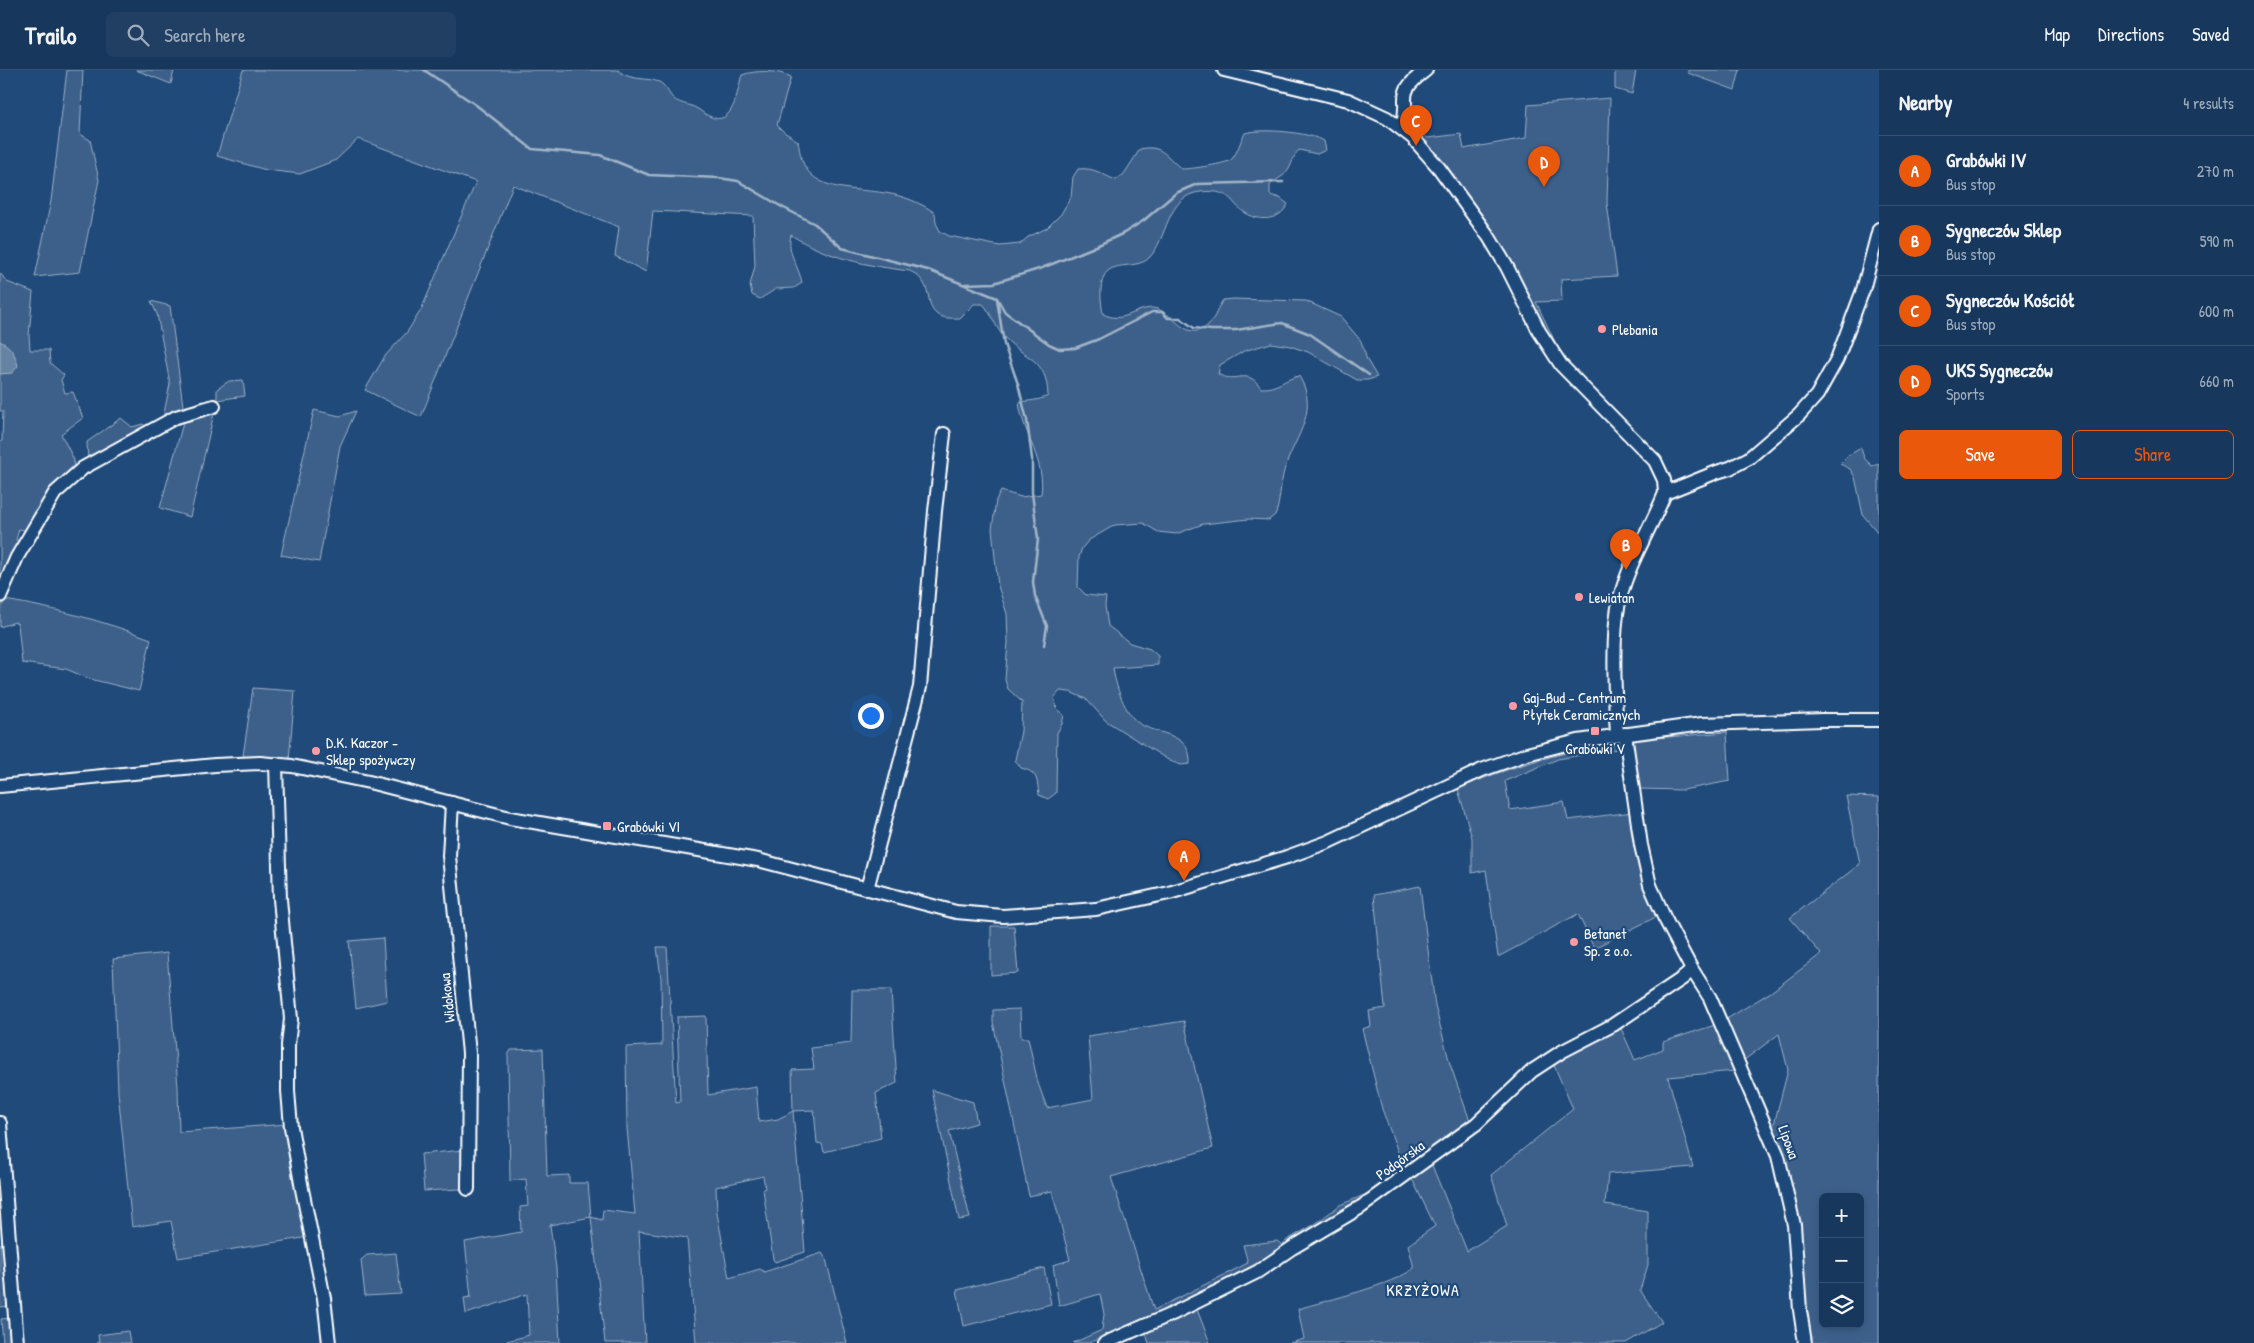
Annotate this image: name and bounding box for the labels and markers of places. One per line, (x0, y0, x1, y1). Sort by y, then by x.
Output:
pin: C (1400, 105, 1432, 146)
pin: D (1528, 146, 1560, 187)
place label: Plebania (1612, 319, 1657, 340)
marker: Plebania (1596, 323, 1608, 335)
pin: B (1610, 529, 1642, 570)
place label: Lewiatan (1589, 587, 1635, 608)
marker: Lewiatan (1573, 591, 1585, 603)
place label: Gaj-Bud - Centrum Płytek Ceramicznych (1523, 687, 1640, 725)
marker: Gaj-Bud - Centrum Płytek Ceramicznych (1507, 700, 1519, 712)
marker: Grabówki V (1589, 725, 1601, 737)
place label: D.K. Kaczor - Sklep spożywczy (326, 732, 415, 770)
place label: Grabówki V (1565, 738, 1625, 759)
marker: D.K. Kaczor - Sklep spożywczy (310, 745, 322, 757)
place label: Grabówki VI (617, 816, 680, 837)
marker: Grabówki VI (601, 820, 613, 832)
pin: A (1168, 840, 1200, 881)
place label: Betanet Sp. z o.o. (1584, 923, 1632, 961)
marker: Betanet Sp. z o.o. (1568, 936, 1580, 948)

